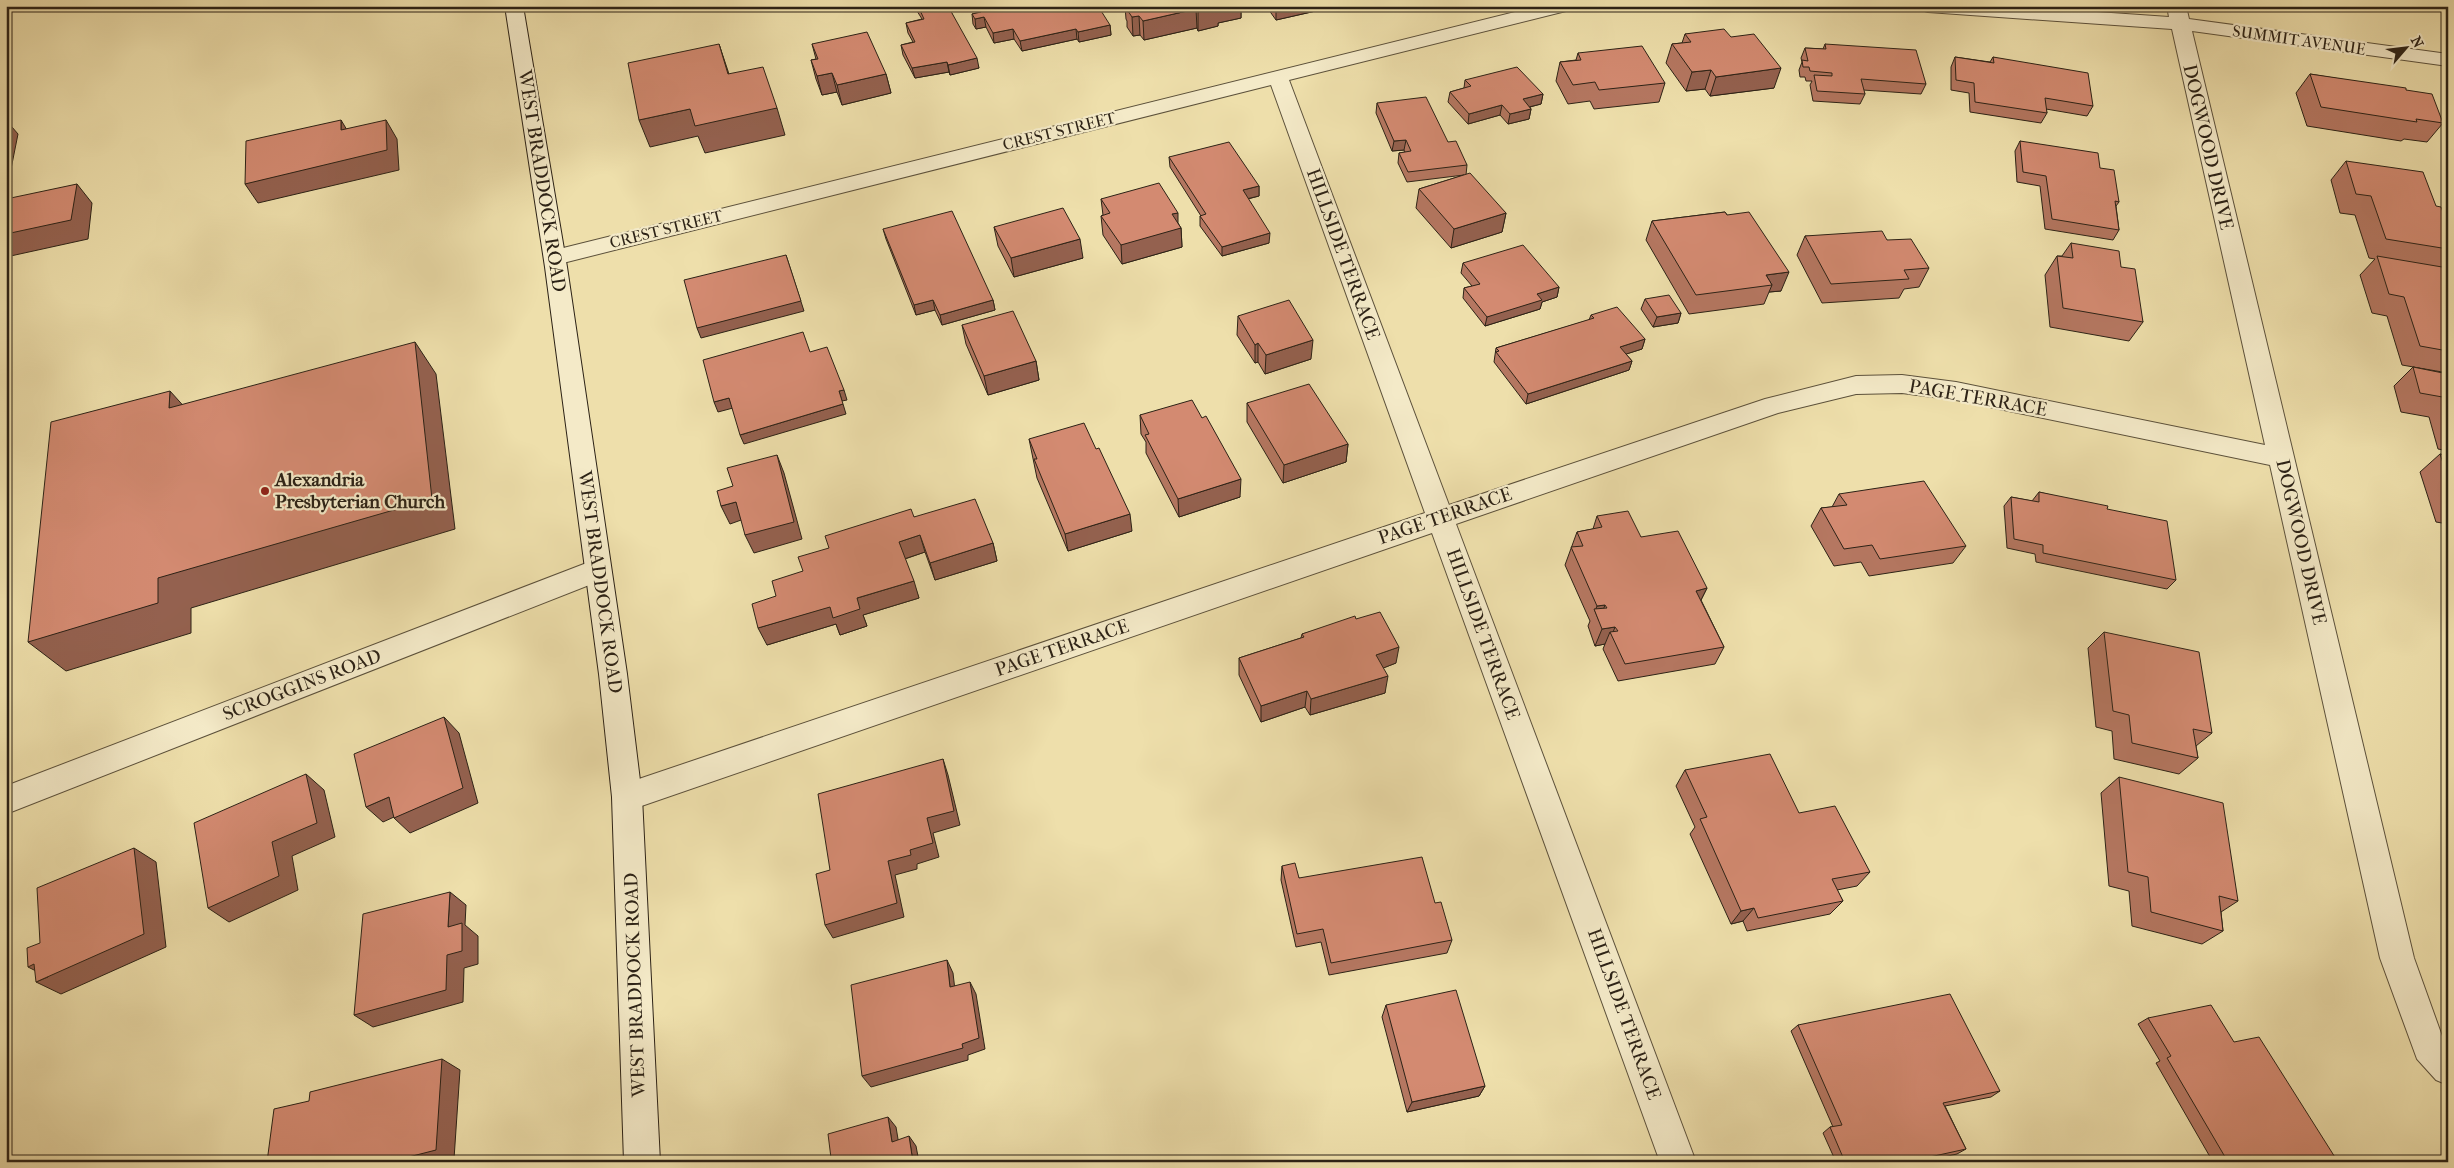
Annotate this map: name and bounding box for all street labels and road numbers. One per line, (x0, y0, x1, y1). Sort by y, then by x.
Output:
street label: SUMMIT AVENUE (2231, 21, 2367, 59)
street label: DOGWOOD DRIVE (2178, 62, 2238, 232)
street label: WEST BRADDOCK ROAD (513, 67, 570, 294)
street label: CREST STREET (1001, 108, 1118, 154)
street label: HILLSIDE TERRACE (1302, 165, 1384, 343)
street label: CREST STREET (608, 206, 725, 252)
street label: PAGE TERRACE (1907, 375, 2049, 421)
street label: DOGWOOD DRIVE (2271, 457, 2331, 627)
street label: WEST BRADDOCK ROAD (573, 468, 627, 695)
street label: PAGE TERRACE (1375, 483, 1515, 549)
street label: HILLSIDE TERRACE (1442, 545, 1524, 723)
street label: PAGE TERRACE (992, 615, 1132, 681)
street label: SCROGGINS ROAD (220, 645, 384, 725)
street label: WEST BRADDOCK ROAD (620, 872, 650, 1099)
street label: HILLSIDE TERRACE (1583, 925, 1665, 1103)

